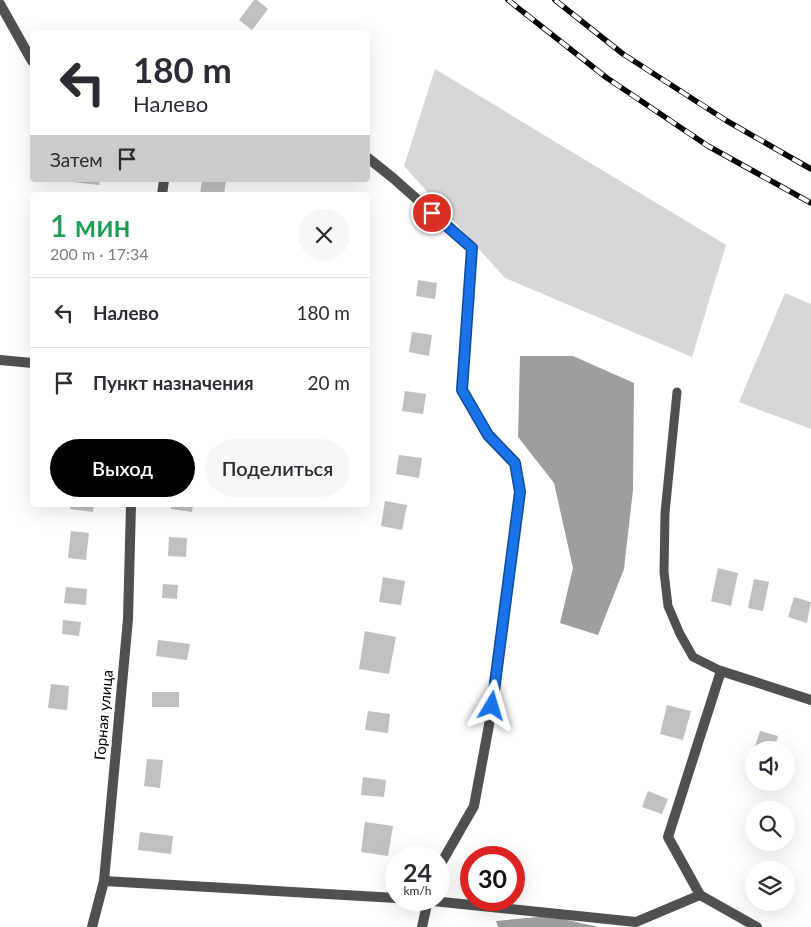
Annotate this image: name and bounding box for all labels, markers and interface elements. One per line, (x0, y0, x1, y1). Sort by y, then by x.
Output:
text: 180 m (133, 48, 232, 90)
icon: left (50, 50, 115, 115)
text: Налево (133, 90, 208, 117)
icon: arrive (113, 145, 141, 173)
text: Затем (50, 148, 103, 171)
pin (411, 192, 453, 234)
icon: arrive (418, 199, 446, 227)
text: 1 мин (50, 207, 131, 243)
button: close (298, 209, 350, 261)
text: 200 m · 17:34 (50, 244, 149, 263)
icon: left (50, 299, 78, 327)
text: Налево (93, 301, 159, 324)
text: 180 m (296, 301, 350, 324)
icon: arrive (50, 369, 78, 397)
text: Пункт назначения (93, 371, 254, 394)
text: 20 m (307, 371, 350, 394)
button: Выход (50, 439, 195, 497)
button: Поделиться (205, 439, 350, 497)
street label: Горная улица (90, 669, 116, 761)
position arrow (465, 679, 517, 731)
map controls (745, 741, 795, 911)
button: sound (745, 741, 795, 791)
button: search (745, 801, 795, 851)
speed limit sign: 30 (460, 846, 525, 911)
text: 24 (403, 857, 432, 887)
button: layers (745, 861, 795, 911)
text: km/h (403, 883, 432, 898)

